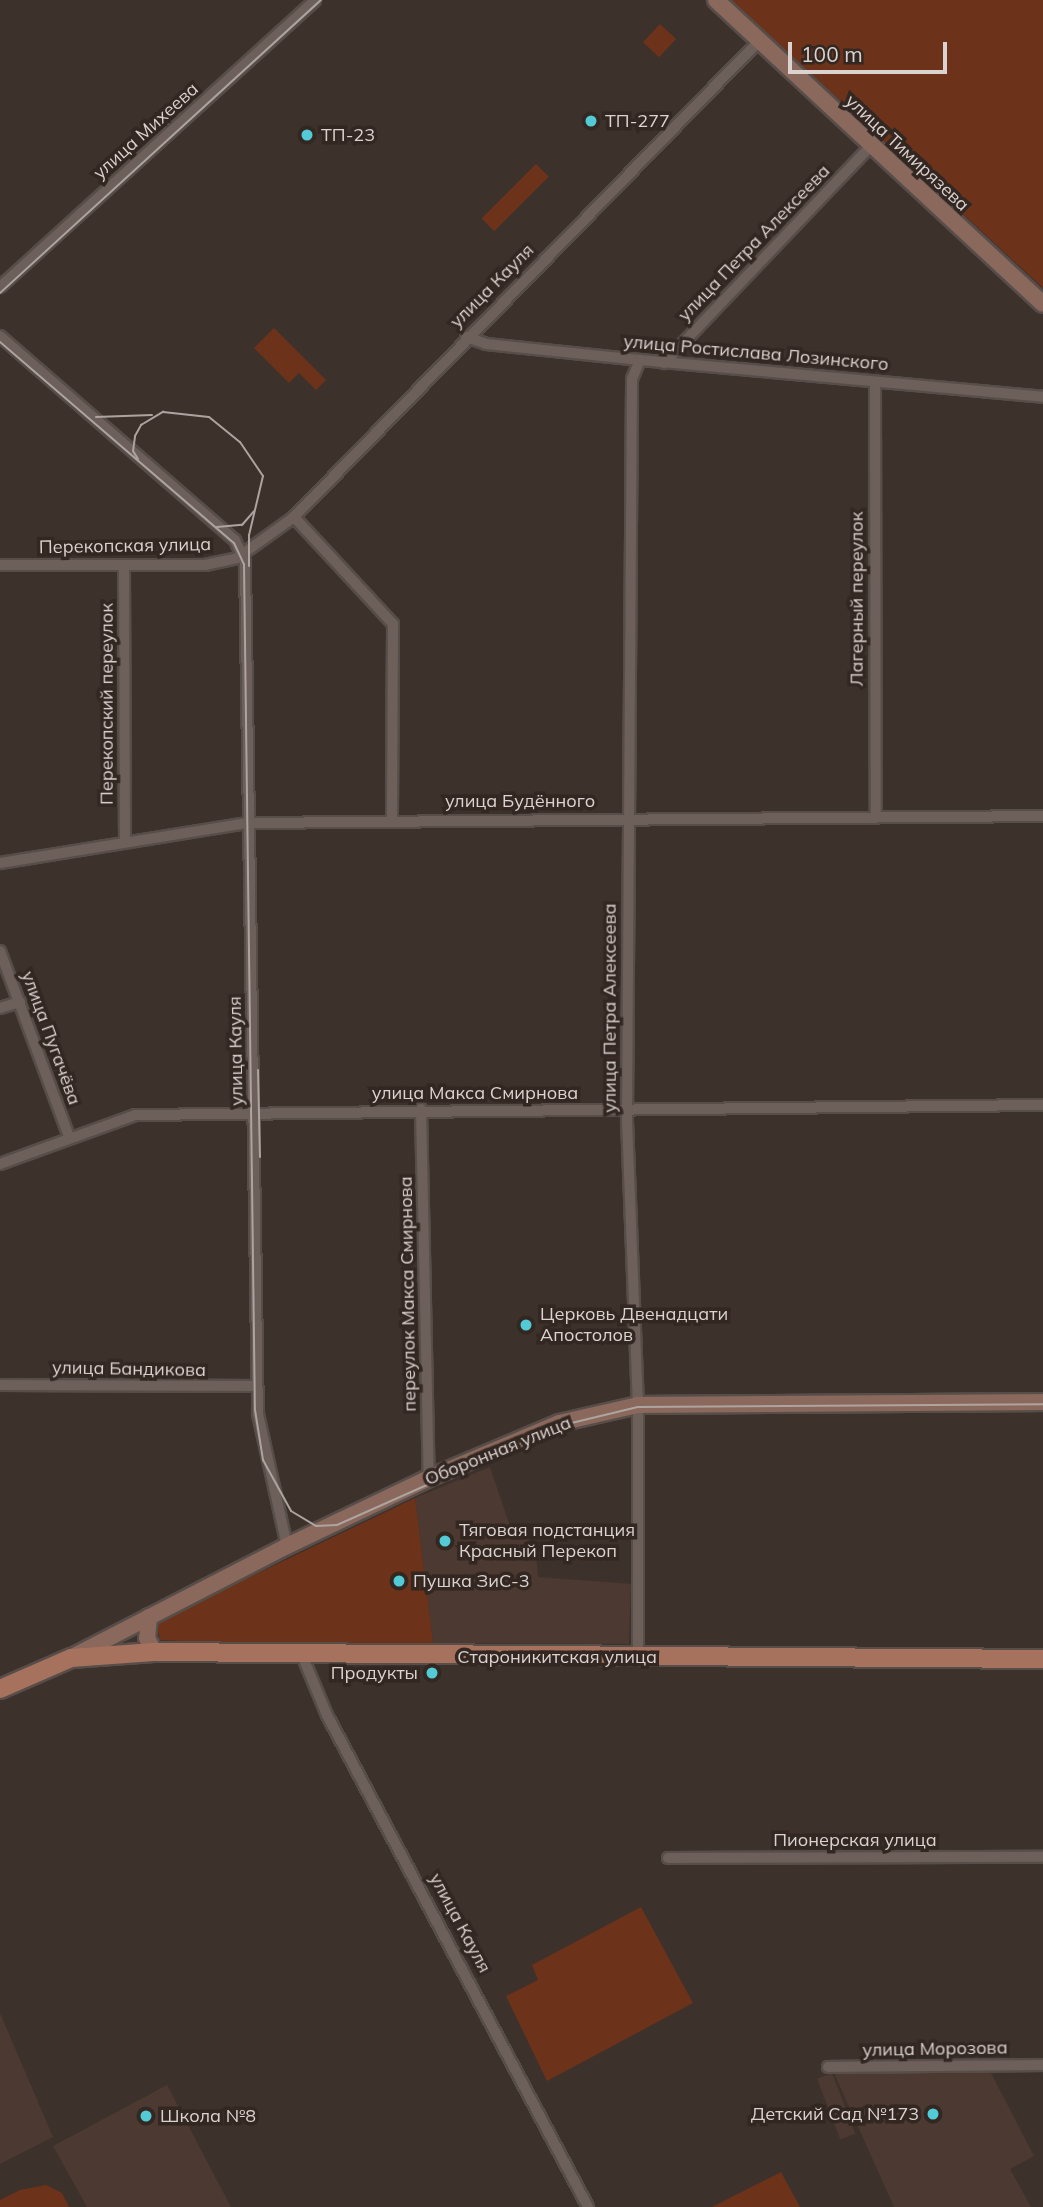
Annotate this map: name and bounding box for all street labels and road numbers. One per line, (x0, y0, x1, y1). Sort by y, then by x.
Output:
street label: улица Михеева (89, 78, 203, 184)
street label: улица Тимирязева (841, 90, 973, 216)
street label: улица Петра Алексеева (674, 160, 834, 326)
street label: улица Кауля (446, 240, 538, 332)
street label: улица Ростислава Лозинского (623, 331, 889, 375)
street label: Лагерный переулок (846, 512, 868, 686)
street label: Перекопская улица (39, 534, 211, 558)
street label: Перекопский переулок (96, 603, 118, 805)
street label: улица Будённого (445, 790, 595, 812)
street label: улица Петра Алексеева (599, 903, 621, 1113)
street label: улица Пугачёва (17, 968, 85, 1108)
street label: улица Кауля (224, 996, 248, 1106)
street label: улица Макса Смирнова (372, 1082, 578, 1104)
street label: переулок Макса Смирнова (395, 1176, 421, 1412)
street label: улица Бандикова (52, 1357, 206, 1381)
street label: Оборонная улица (422, 1412, 574, 1490)
street label: Староникитская улица (457, 1646, 657, 1668)
street label: Пионерская улица (773, 1829, 937, 1851)
street label: улица Кауля (425, 1870, 495, 1976)
street label: улица Морозова (862, 2037, 1008, 2061)

